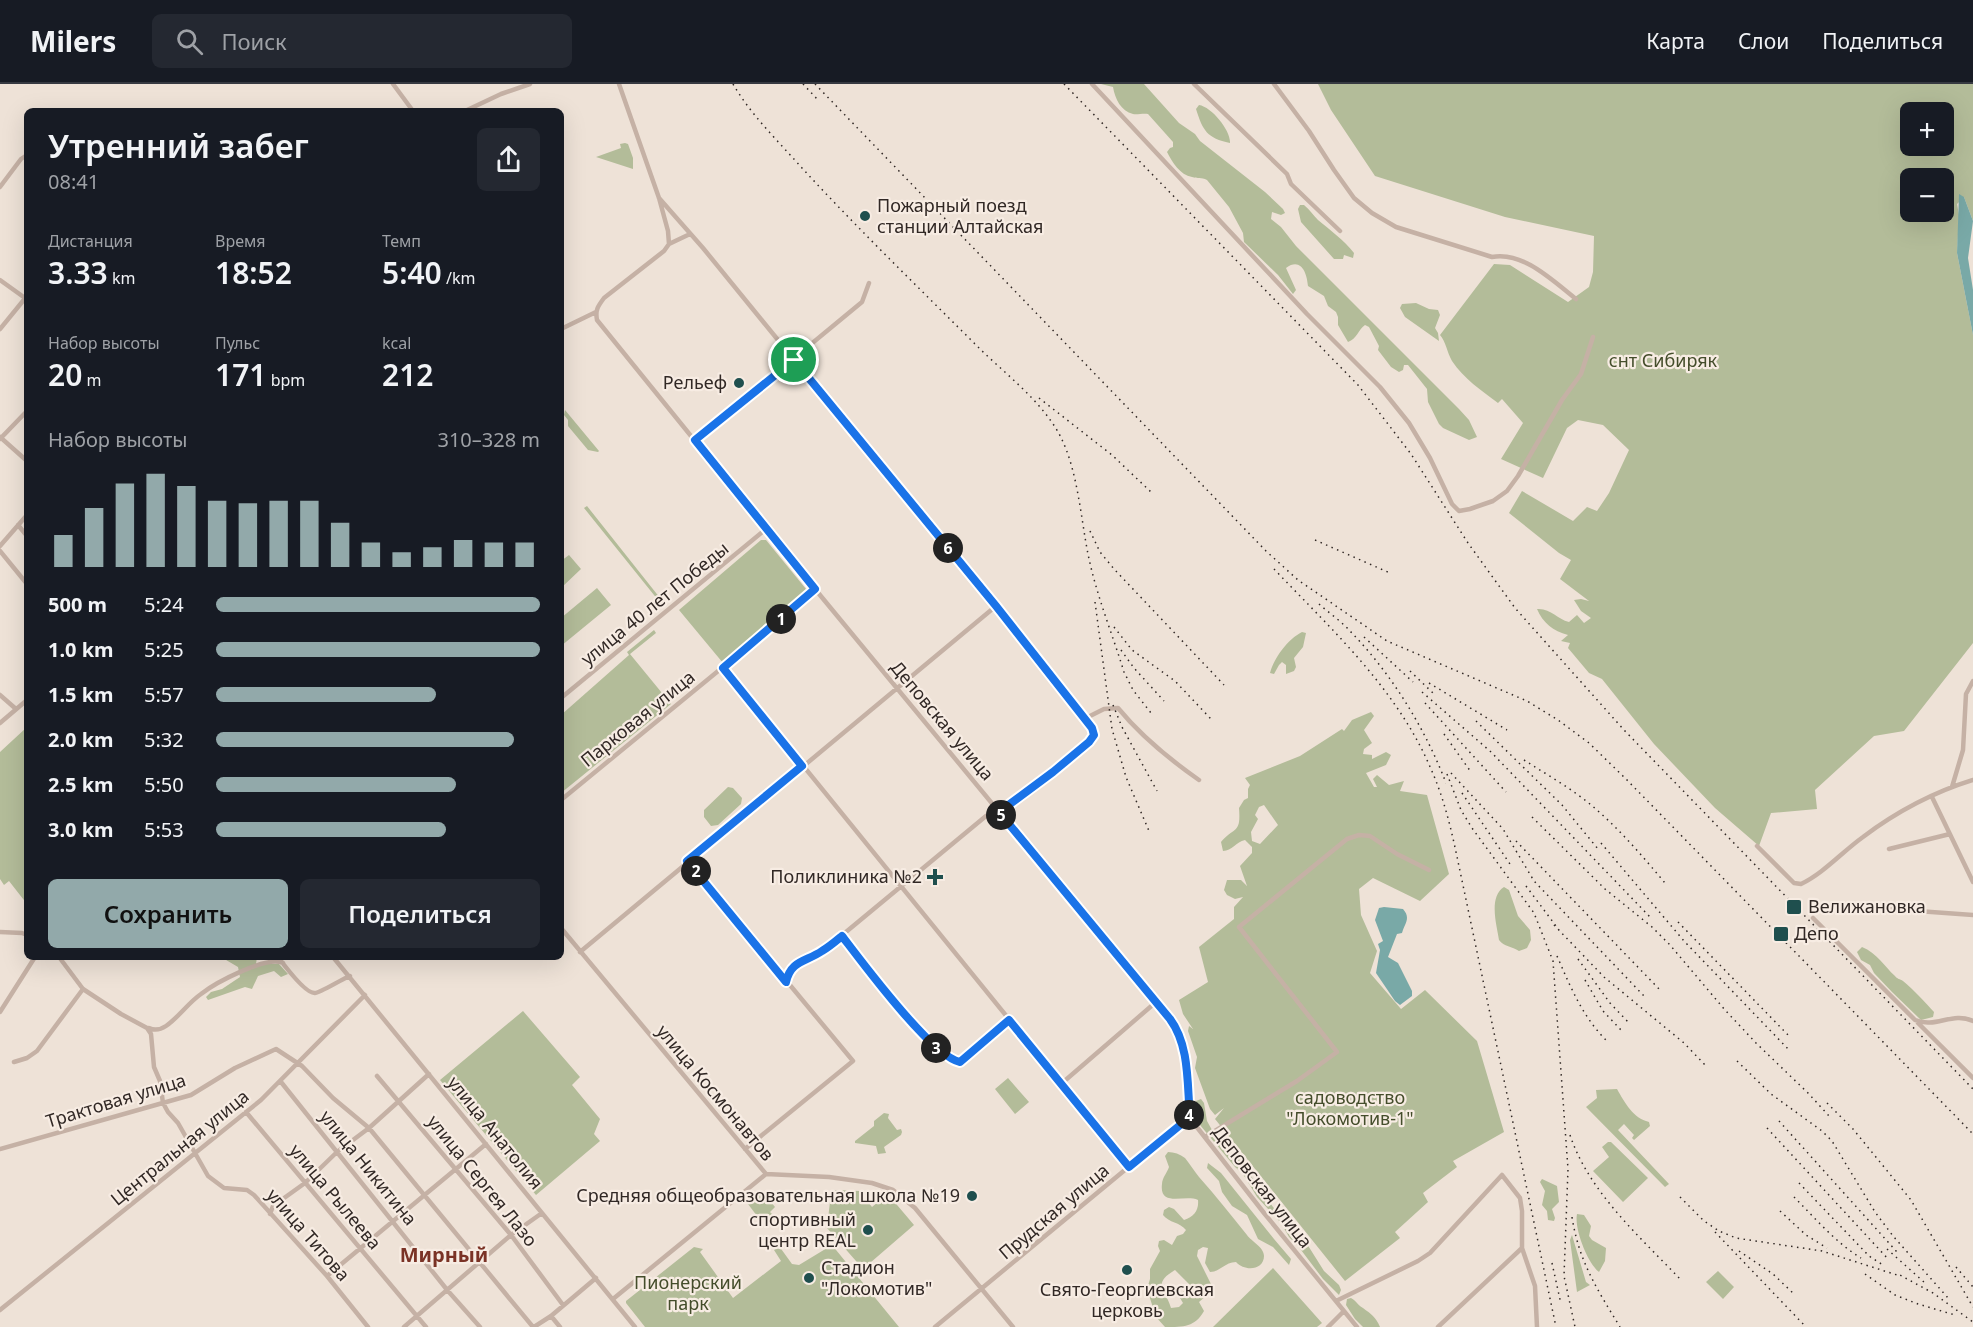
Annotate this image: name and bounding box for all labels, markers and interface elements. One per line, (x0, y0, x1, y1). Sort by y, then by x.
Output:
search box (152, 14, 572, 68)
text: Milers (30, 22, 116, 60)
icon: search (173, 25, 206, 58)
text: Поиск (221, 26, 287, 56)
text: Карта (1646, 27, 1705, 55)
text: Слои (1738, 27, 1789, 55)
text: Поделиться (1822, 27, 1943, 55)
map controls (1900, 102, 1954, 222)
button: + (1900, 102, 1954, 156)
text: Утренний забег (48, 123, 309, 168)
button: share (477, 128, 540, 191)
text: 08:41 (48, 168, 99, 195)
button: − (1900, 168, 1954, 222)
place label: Пожарный поезд станции Алтайская (877, 193, 1043, 238)
marker: Пожарный поезд станции Алтайская (858, 209, 872, 223)
text: Дистанция (48, 230, 133, 252)
text: Время (215, 230, 265, 252)
text: Темп (382, 230, 421, 252)
text: 3.33 (48, 252, 108, 293)
text: 18:52 (215, 252, 292, 293)
text: 5:40 (382, 252, 442, 293)
text: km (108, 267, 135, 289)
text: /km (442, 267, 475, 289)
text: Набор высоты (48, 332, 160, 354)
text: Пульс (215, 332, 260, 354)
text: kcal (382, 332, 411, 354)
pin (768, 334, 819, 385)
icon: arrive (777, 343, 810, 376)
park label: снт Сибиряк (1609, 348, 1718, 372)
text: 20 (48, 354, 82, 395)
text: 171 (215, 354, 266, 395)
text: 212 (382, 354, 433, 395)
text: m (82, 369, 101, 391)
text: bpm (266, 369, 305, 391)
place label: Рельеф (663, 370, 727, 394)
marker: Рельеф (732, 376, 746, 390)
text: Набор высоты (48, 426, 187, 453)
text: 310–328 m (437, 426, 540, 453)
pin: 6 (933, 533, 963, 563)
street label: улица 40 лет Победы (576, 536, 733, 670)
text: 6 (943, 537, 953, 559)
text: 500 m (48, 591, 107, 618)
text: 5:24 (144, 591, 184, 618)
pin: 1 (766, 604, 796, 634)
text: 1 (776, 608, 786, 630)
text: 1.0 km (48, 636, 114, 663)
text: 5:25 (144, 636, 184, 663)
street label: Деповская улица (886, 656, 1000, 785)
street label: Парковая улица (575, 665, 699, 772)
text: 1.5 km (48, 681, 114, 708)
text: 5:57 (144, 681, 184, 708)
text: 2.0 km (48, 726, 114, 753)
text: 5:32 (144, 726, 184, 753)
text: 2.5 km (48, 771, 114, 798)
text: 5:50 (144, 771, 184, 798)
pin: 5 (986, 800, 1016, 830)
text: 5 (996, 804, 1006, 826)
text: 3.0 km (48, 816, 114, 843)
text: 5:53 (144, 816, 184, 843)
pin: 2 (681, 856, 711, 886)
text: 2 (691, 860, 701, 882)
place label: Поликлиника №2 (770, 864, 922, 888)
marker: Поликлиника №2 (926, 868, 944, 886)
button: Сохранить (48, 879, 288, 948)
button: Поделиться (300, 879, 540, 948)
place label: Велижановка (1808, 894, 1926, 918)
marker: Велижановка (1785, 898, 1803, 916)
place label: Депо (1794, 921, 1839, 945)
marker: Депо (1772, 925, 1790, 943)
street label: улица Космонавтов (652, 1019, 780, 1165)
pin: 3 (921, 1033, 951, 1063)
text: 3 (931, 1037, 941, 1059)
street label: Трактовая улица (43, 1067, 189, 1133)
street label: улица Анатолия (443, 1071, 549, 1194)
street label: Центральная улица (105, 1084, 253, 1210)
park label: садоводство "Локомотив-1" (1286, 1085, 1414, 1130)
pin: 4 (1174, 1100, 1204, 1130)
text: 4 (1184, 1104, 1194, 1126)
street label: улица Никитина (315, 1105, 423, 1230)
street label: улица Сергея Лазо (422, 1110, 543, 1251)
street label: Деповская улица (1207, 1120, 1318, 1252)
street label: улица Рылеева (285, 1139, 387, 1254)
street label: Прудская улица (993, 1158, 1114, 1264)
street label: улица Титова (262, 1183, 356, 1286)
place label: Средняя общеобразовательная школа №19 (576, 1183, 960, 1207)
marker: Средняя общеобразовательная школа №19 (965, 1189, 979, 1203)
place label: спортивный центр REAL (749, 1207, 856, 1252)
marker: спортивный центр REAL (861, 1223, 875, 1237)
district label: Мирный (400, 1241, 488, 1268)
place label: Стадион "Локомотив" (821, 1255, 932, 1300)
marker: Свято-Георгиевская церковь (1120, 1263, 1134, 1277)
park label: Пионерский парк (634, 1270, 742, 1315)
marker: Стадион "Локомотив" (802, 1271, 816, 1285)
place label: Свято-Георгиевская церковь (1040, 1277, 1214, 1322)

